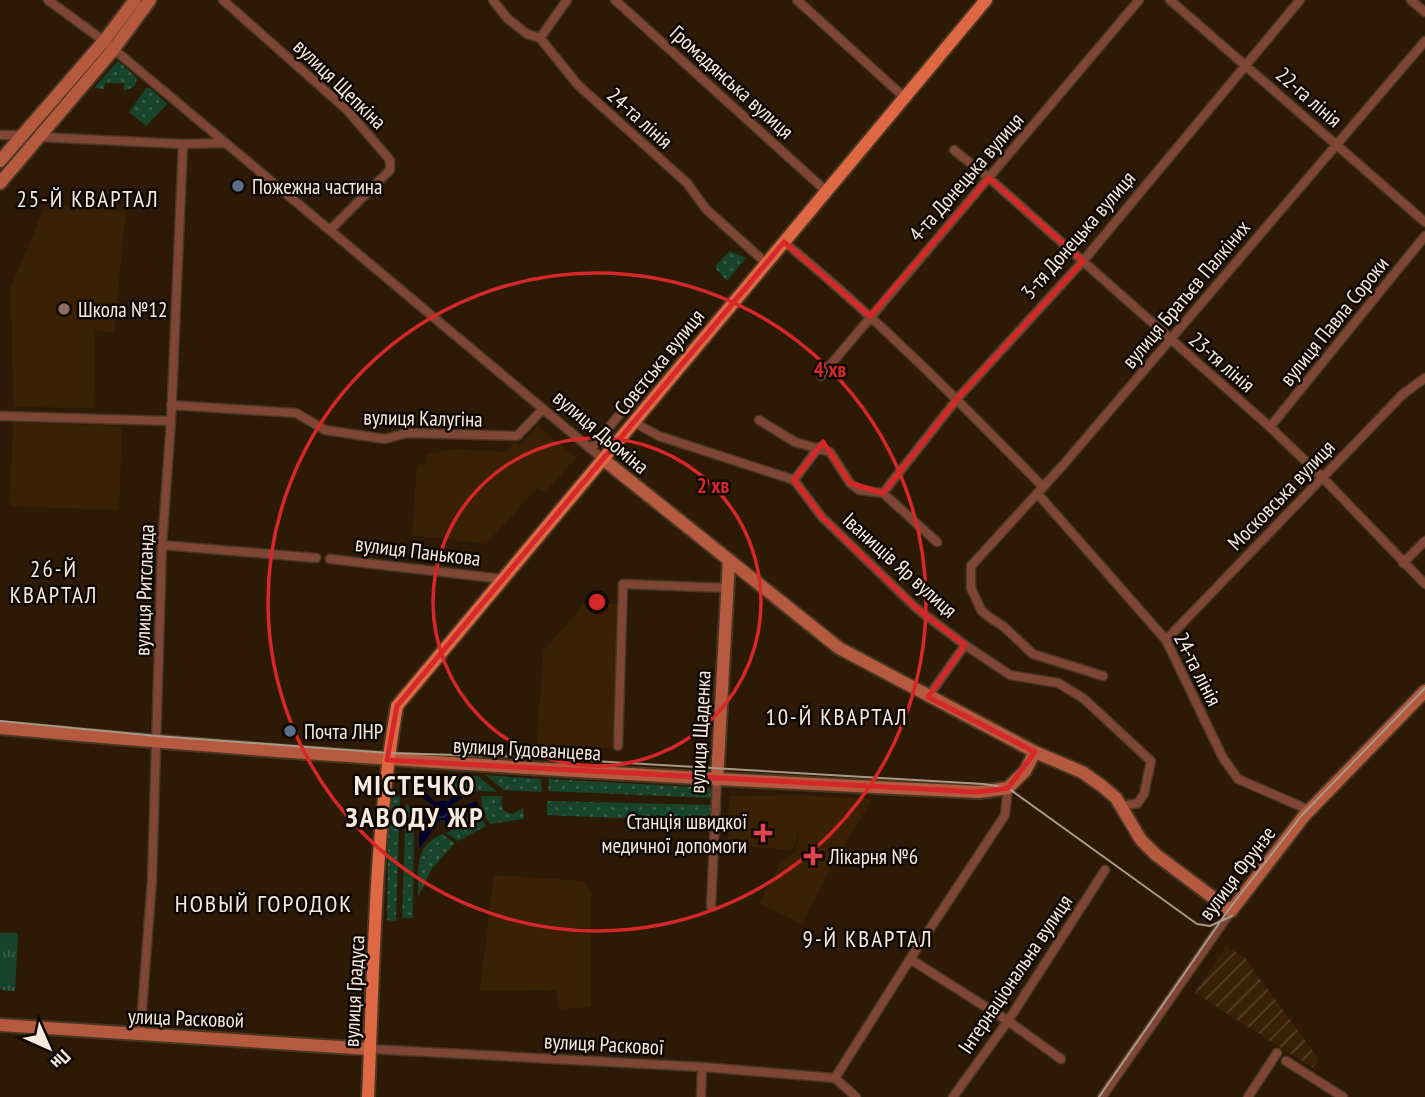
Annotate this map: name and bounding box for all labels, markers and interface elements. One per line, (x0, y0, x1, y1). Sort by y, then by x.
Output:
street label: Громадянська вулиця (665, 19, 799, 145)
street label: вулиця Щепкіна (288, 33, 392, 135)
street label: 22-га лінія (1270, 61, 1348, 133)
street label: 24-та лінія (602, 81, 678, 155)
street label: 4-та Донецька вулиця (903, 107, 1029, 247)
street label: 3-тя Донецька вулиця (1015, 165, 1141, 305)
place label: Пожежна частина (252, 173, 382, 200)
marker: Пожежна частина (230, 178, 246, 194)
district label: 25-Й КВАРТАЛ (16, 184, 160, 213)
street label: вулиця Братьєв Палкіних (1116, 214, 1256, 374)
street label: вулиця Павла Сороки (1274, 251, 1394, 391)
place label: Школа №12 (78, 296, 167, 323)
marker: Школа №12 (56, 301, 72, 317)
street label: Совєтська вулиця (608, 304, 710, 420)
street label: 23-тя лінія (1183, 326, 1261, 398)
text: 4 хв (814, 356, 846, 383)
street label: вулиця Дьоміна (548, 384, 654, 480)
street label: вулиця Калугіна (363, 403, 483, 433)
street label: Московська вулиця (1222, 434, 1340, 556)
text: 2 хв (697, 472, 729, 499)
street label: Іванищів Яр вулиця (837, 506, 963, 624)
street label: вулиця Ритсланда (128, 524, 160, 656)
street label: вулиця Панькова (354, 530, 482, 572)
district label: 26-Й КВАРТАЛ (10, 554, 98, 609)
centre of rings (585, 590, 609, 614)
street label: 24-та лінія (1168, 628, 1228, 710)
street label: вулиця Щаденка (683, 670, 717, 794)
district label: 10-Й КВАРТАЛ (765, 702, 909, 731)
place label: Почта ЛНР (304, 718, 383, 745)
marker: Почта ЛНР (282, 723, 298, 739)
street label: вулиця Гудованцева (452, 732, 602, 766)
district label: МІСТЕЧКО ЗАВОДУ ЖР (345, 766, 485, 835)
place label: Станція швидкої медичної допомоги (602, 808, 747, 859)
street label: вулиця Фрунзе (1193, 821, 1281, 925)
marker: Станція швидкої медичної допомоги (753, 823, 773, 843)
place label: Лікарня №6 (828, 843, 918, 870)
marker: Лікарня №6 (803, 846, 823, 866)
district label: НОВЫЙ ГОРОДОК (175, 888, 353, 919)
street label: Інтернаціональна вулиця (952, 889, 1078, 1059)
district label: 9-Й КВАРТАЛ (803, 924, 933, 953)
street label: вулиця Градуса (338, 934, 370, 1048)
street label: улица Расковой (127, 1002, 245, 1034)
north arrow (14, 1013, 84, 1083)
street label: вулиця Раскової (543, 1027, 665, 1061)
text: Пн (46, 1045, 76, 1075)

